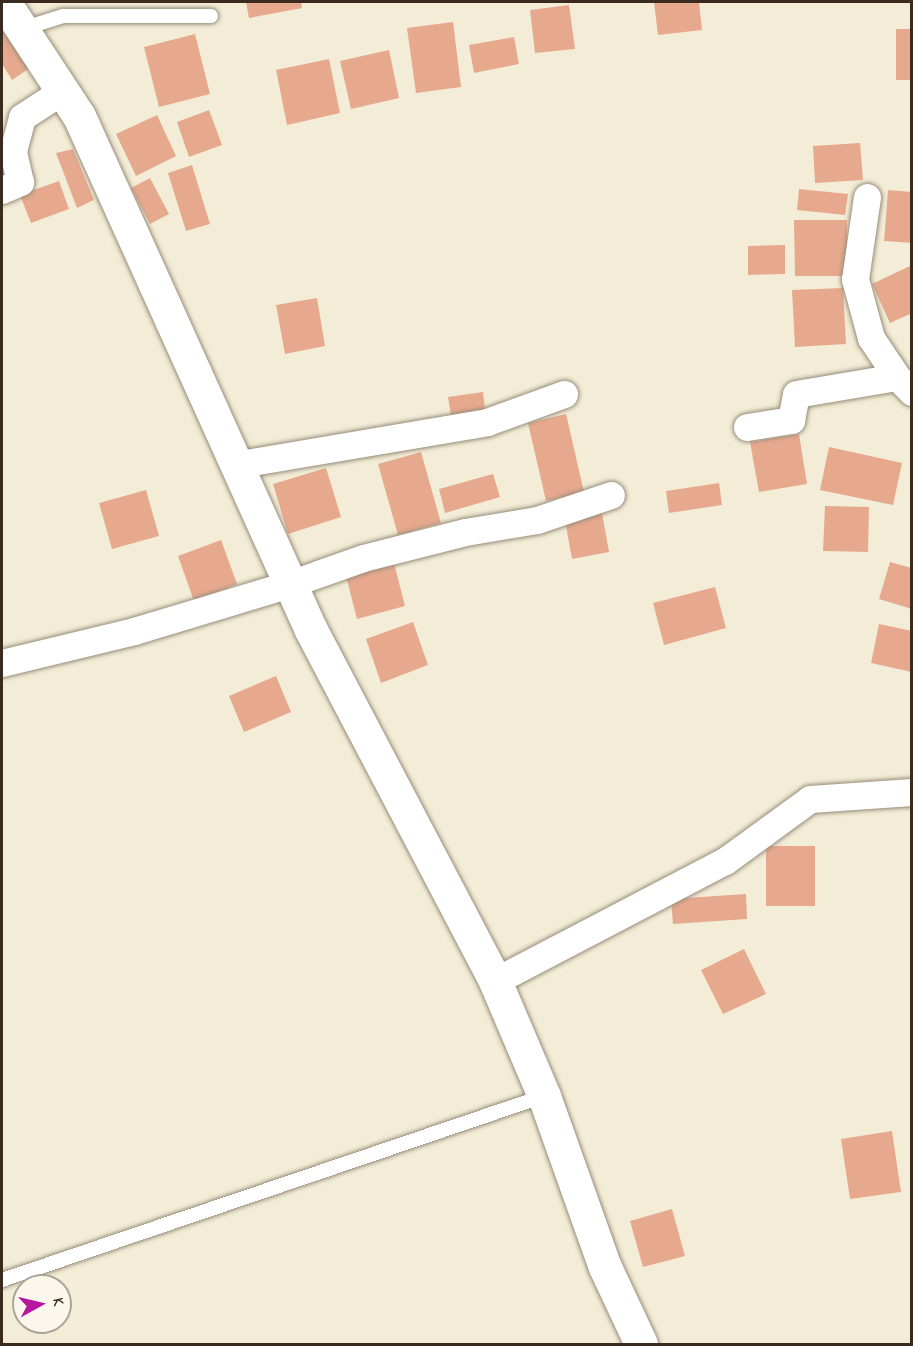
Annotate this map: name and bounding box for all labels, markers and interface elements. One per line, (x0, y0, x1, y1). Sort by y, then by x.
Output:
north arrow (12, 1274, 72, 1334)
text: K (45, 1296, 70, 1307)

